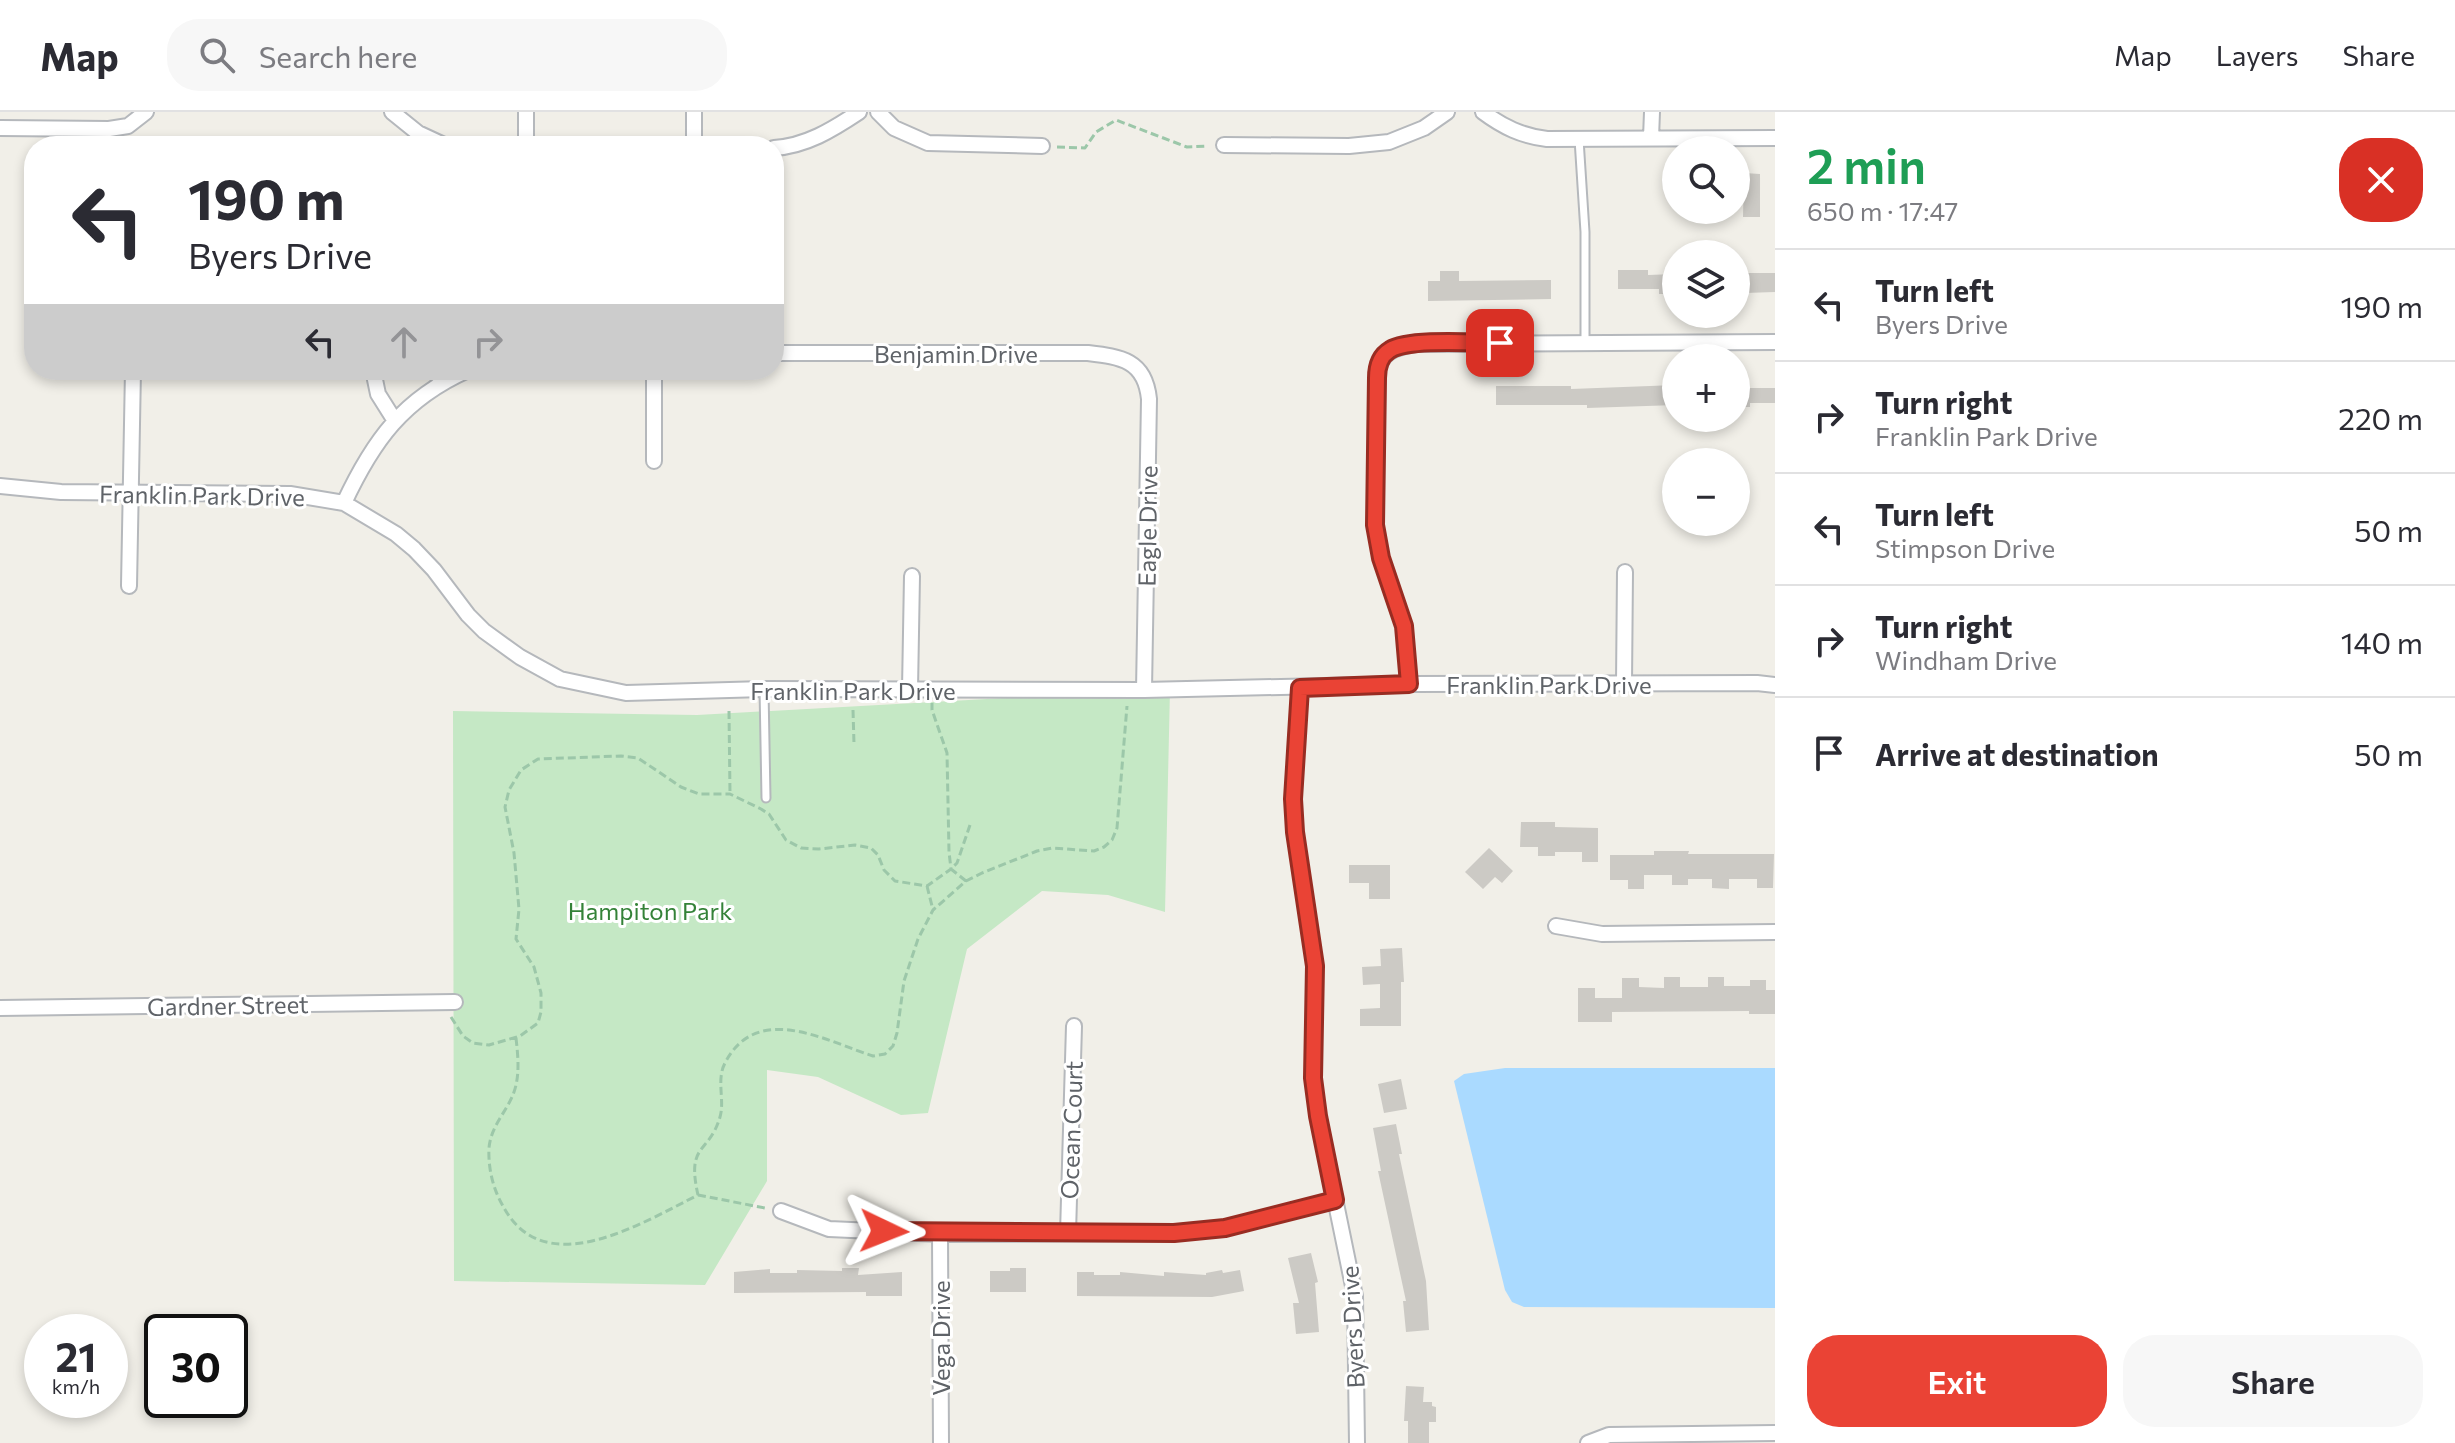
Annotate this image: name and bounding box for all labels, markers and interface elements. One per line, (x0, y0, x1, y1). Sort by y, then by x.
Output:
search box (167, 19, 727, 91)
text: Map (40, 32, 119, 79)
icon: search (195, 33, 239, 77)
text: Search here (259, 37, 417, 74)
text: Map (2114, 38, 2172, 72)
text: Layers (2216, 38, 2298, 72)
text: Share (2342, 38, 2415, 72)
text: 2 min (1807, 135, 1926, 194)
map controls (1662, 136, 1750, 536)
button: search (1662, 136, 1750, 224)
button: close (2339, 138, 2423, 222)
text: 190 m (188, 163, 345, 232)
icon: left (56, 168, 160, 272)
text: 650 m · 17:47 (1807, 195, 1958, 226)
text: Byers Drive (188, 232, 372, 276)
button: layers (1662, 240, 1750, 328)
text: Turn left (1875, 271, 1994, 308)
icon: left (1807, 283, 1851, 327)
text: 190 m (2340, 287, 2423, 324)
text: Byers Drive (1875, 308, 2008, 339)
pin (1466, 309, 1534, 377)
icon: left (298, 320, 342, 364)
icon: ahead (382, 320, 426, 364)
icon: right (466, 320, 510, 364)
icon: arrive (1478, 321, 1522, 365)
street label: Benjamin Drive (874, 339, 1038, 368)
button: + (1662, 344, 1750, 432)
text: Turn right (1875, 383, 2012, 420)
icon: right (1807, 395, 1851, 439)
text: 220 m (2338, 399, 2423, 436)
text: Franklin Park Drive (1875, 420, 2098, 451)
button: − (1662, 448, 1750, 536)
street label: Eagle Drive (1131, 465, 1163, 587)
street label: Franklin Park Drive (99, 479, 305, 511)
text: Turn left (1875, 495, 1994, 532)
icon: left (1807, 507, 1851, 551)
text: 50 m (2354, 511, 2423, 548)
text: Stimpson Drive (1875, 532, 2055, 563)
text: Turn right (1875, 607, 2012, 644)
icon: right (1807, 619, 1851, 663)
text: 140 m (2341, 623, 2423, 660)
text: Windham Drive (1875, 644, 2057, 675)
street label: Franklin Park Drive (1446, 670, 1652, 699)
street label: Franklin Park Drive (750, 676, 956, 705)
icon: arrive (1807, 731, 1851, 775)
text: Arrive at destination (1875, 735, 2159, 772)
text: 50 m (2354, 735, 2423, 772)
park label: Hampiton Park (568, 896, 732, 925)
street label: Gardner Street (147, 989, 309, 1021)
street label: Ocean Court (1054, 1060, 1088, 1200)
position arrow (842, 1189, 926, 1273)
street label: Byers Drive (1334, 1265, 1370, 1389)
street label: Vega Drive (926, 1280, 955, 1396)
speed limit sign: 30 (144, 1314, 248, 1418)
text: 21 (56, 1331, 96, 1380)
button: Exit (1807, 1335, 2107, 1427)
button: Share (2123, 1335, 2423, 1427)
text: km/h (52, 1374, 100, 1398)

